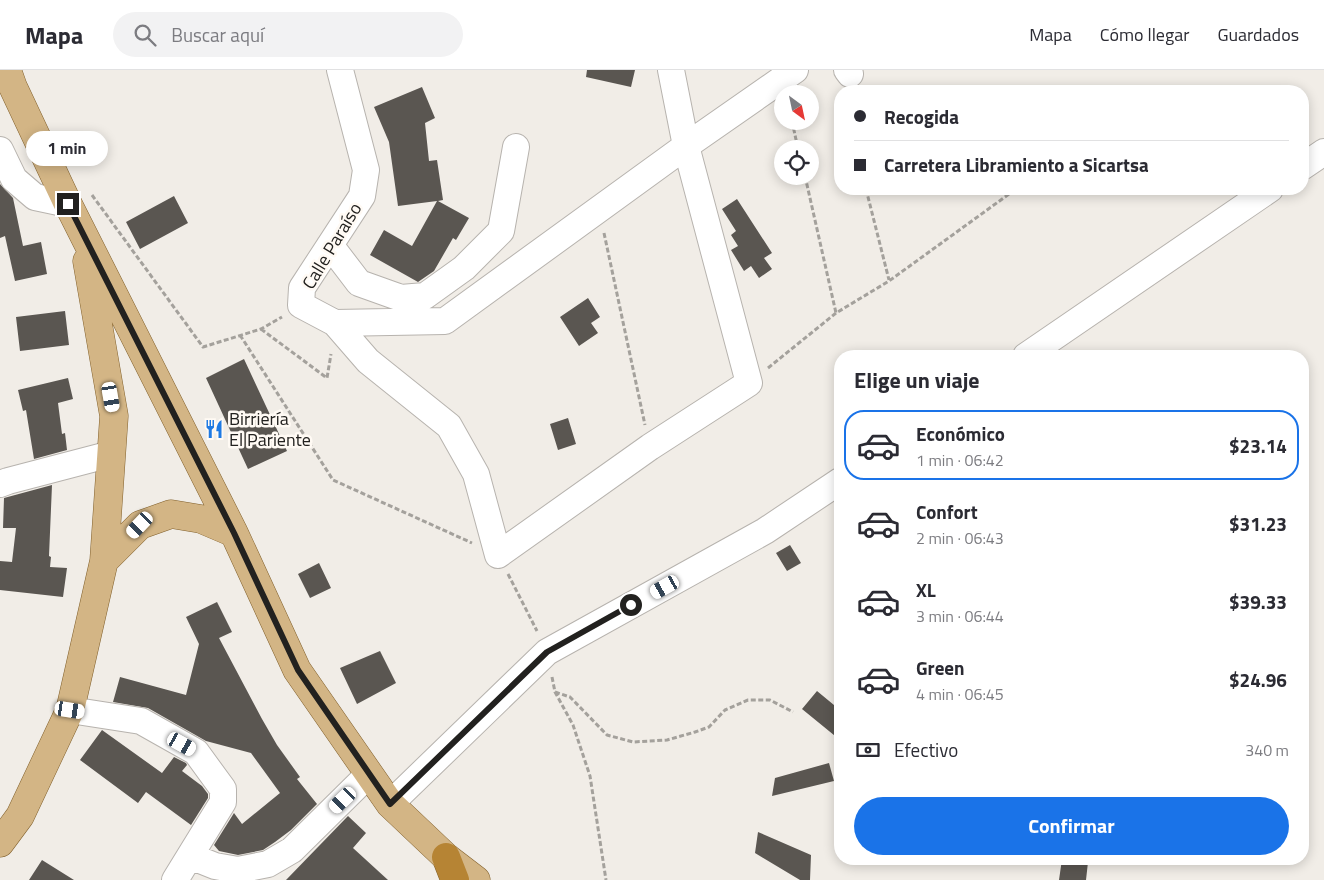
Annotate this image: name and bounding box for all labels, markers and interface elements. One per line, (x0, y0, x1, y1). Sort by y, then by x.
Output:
search box (113, 12, 463, 57)
text: Mapa (25, 17, 83, 53)
text: Buscar aquí (171, 20, 264, 49)
icon: search (131, 21, 159, 49)
text: Mapa (1029, 21, 1072, 48)
text: Cómo llegar (1100, 21, 1189, 48)
text: Guardados (1217, 21, 1299, 48)
north arrow (774, 85, 819, 130)
map controls (774, 85, 819, 185)
text: Recogida (884, 102, 959, 131)
callout: 1 min (27, 132, 109, 166)
text: 1 min (48, 136, 86, 160)
button: locate (774, 140, 819, 185)
text: Carretera Libramiento a Sicartsa (884, 150, 1149, 179)
route end (57, 193, 79, 215)
street label: Calle Paraíso (295, 197, 368, 294)
text: Elige un viaje (854, 363, 980, 397)
car (101, 381, 120, 413)
place label: Birriería El Pariente (229, 405, 311, 453)
restaurant icon: Birriería El Pariente (203, 418, 225, 440)
text: Económico (916, 419, 1005, 448)
icon: car (856, 423, 901, 468)
text: $23.14 (1229, 431, 1287, 460)
text: 1 min · 06:42 (916, 448, 1004, 472)
text: Confort (916, 497, 978, 526)
icon: car (856, 501, 901, 546)
car (124, 509, 155, 541)
text: $31.23 (1229, 509, 1287, 538)
text: 2 min · 06:43 (916, 526, 1004, 550)
car (648, 573, 681, 601)
text: XL (916, 575, 936, 604)
icon: car (856, 579, 901, 624)
text: $39.33 (1229, 587, 1287, 616)
route start (620, 594, 642, 616)
text: 3 min · 06:44 (916, 604, 1004, 628)
text: Green (916, 653, 965, 682)
icon: car (856, 657, 901, 702)
text: $24.96 (1229, 665, 1287, 694)
text: 4 min · 06:45 (916, 682, 1004, 706)
car (54, 700, 85, 720)
car (165, 730, 198, 758)
text: Efectivo (894, 735, 958, 764)
icon: cash (854, 736, 882, 764)
text: 340 m (1245, 738, 1289, 762)
car (326, 784, 359, 816)
button: Confirmar (854, 797, 1289, 855)

